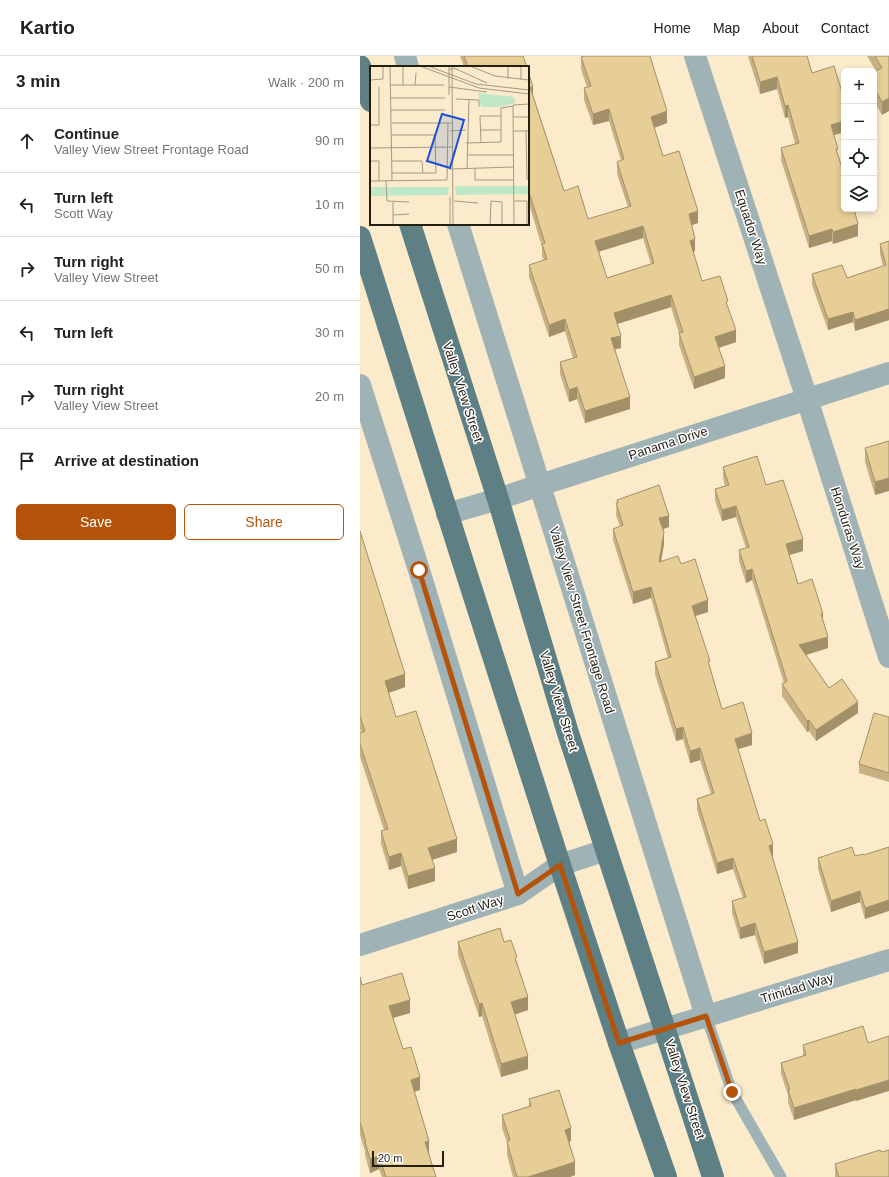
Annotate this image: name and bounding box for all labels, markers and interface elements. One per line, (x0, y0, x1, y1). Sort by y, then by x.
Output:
text: Kartio (20, 17, 75, 38)
text: Home (654, 20, 691, 36)
text: Map (713, 20, 740, 36)
text: About (762, 20, 799, 36)
text: Contact (821, 20, 869, 36)
inset map (370, 66, 529, 225)
map controls (841, 68, 877, 212)
button: + (841, 68, 877, 104)
text: 3 min (16, 72, 60, 91)
text: Walk · 200 m (268, 75, 344, 90)
button: − (841, 104, 877, 140)
text: Continue (54, 125, 119, 142)
icon: ahead (16, 130, 38, 152)
text: 90 m (315, 133, 344, 148)
button: locate (841, 140, 877, 176)
text: Valley View Street Frontage Road (54, 142, 249, 157)
button: layers (841, 176, 877, 212)
street label: Equador Way (732, 187, 770, 267)
text: Turn left (54, 189, 113, 206)
icon: left (16, 194, 38, 216)
text: 10 m (315, 197, 344, 212)
text: Scott Way (54, 206, 113, 221)
text: Turn right (54, 253, 124, 270)
icon: right (16, 258, 38, 280)
text: 50 m (315, 261, 344, 276)
text: Valley View Street (54, 270, 158, 285)
icon: left (16, 322, 38, 344)
text: Turn left (54, 324, 113, 341)
text: 30 m (315, 325, 344, 340)
street label: Valley View Street (440, 340, 486, 444)
text: Turn right (54, 381, 124, 398)
icon: right (16, 386, 38, 408)
text: 20 m (315, 389, 344, 404)
text: Valley View Street (54, 398, 158, 413)
street label: Panama Drive (627, 423, 709, 463)
icon: arrive (16, 450, 38, 472)
text: Arrive at destination (54, 452, 199, 469)
street label: Honduras Way (828, 485, 868, 571)
button: Save (16, 504, 176, 540)
button: Share (184, 504, 344, 540)
street label: Valley View Street Frontage Road (546, 525, 618, 715)
route start (410, 561, 428, 579)
street label: Valley View Street (536, 649, 582, 753)
street label: Scott Way (445, 892, 506, 924)
street label: Trinidad Way (759, 970, 836, 1006)
street label: Valley View Street (662, 1037, 708, 1141)
route end (723, 1083, 741, 1101)
scale bar (372, 1149, 444, 1168)
text: 20 m (378, 1152, 402, 1164)

